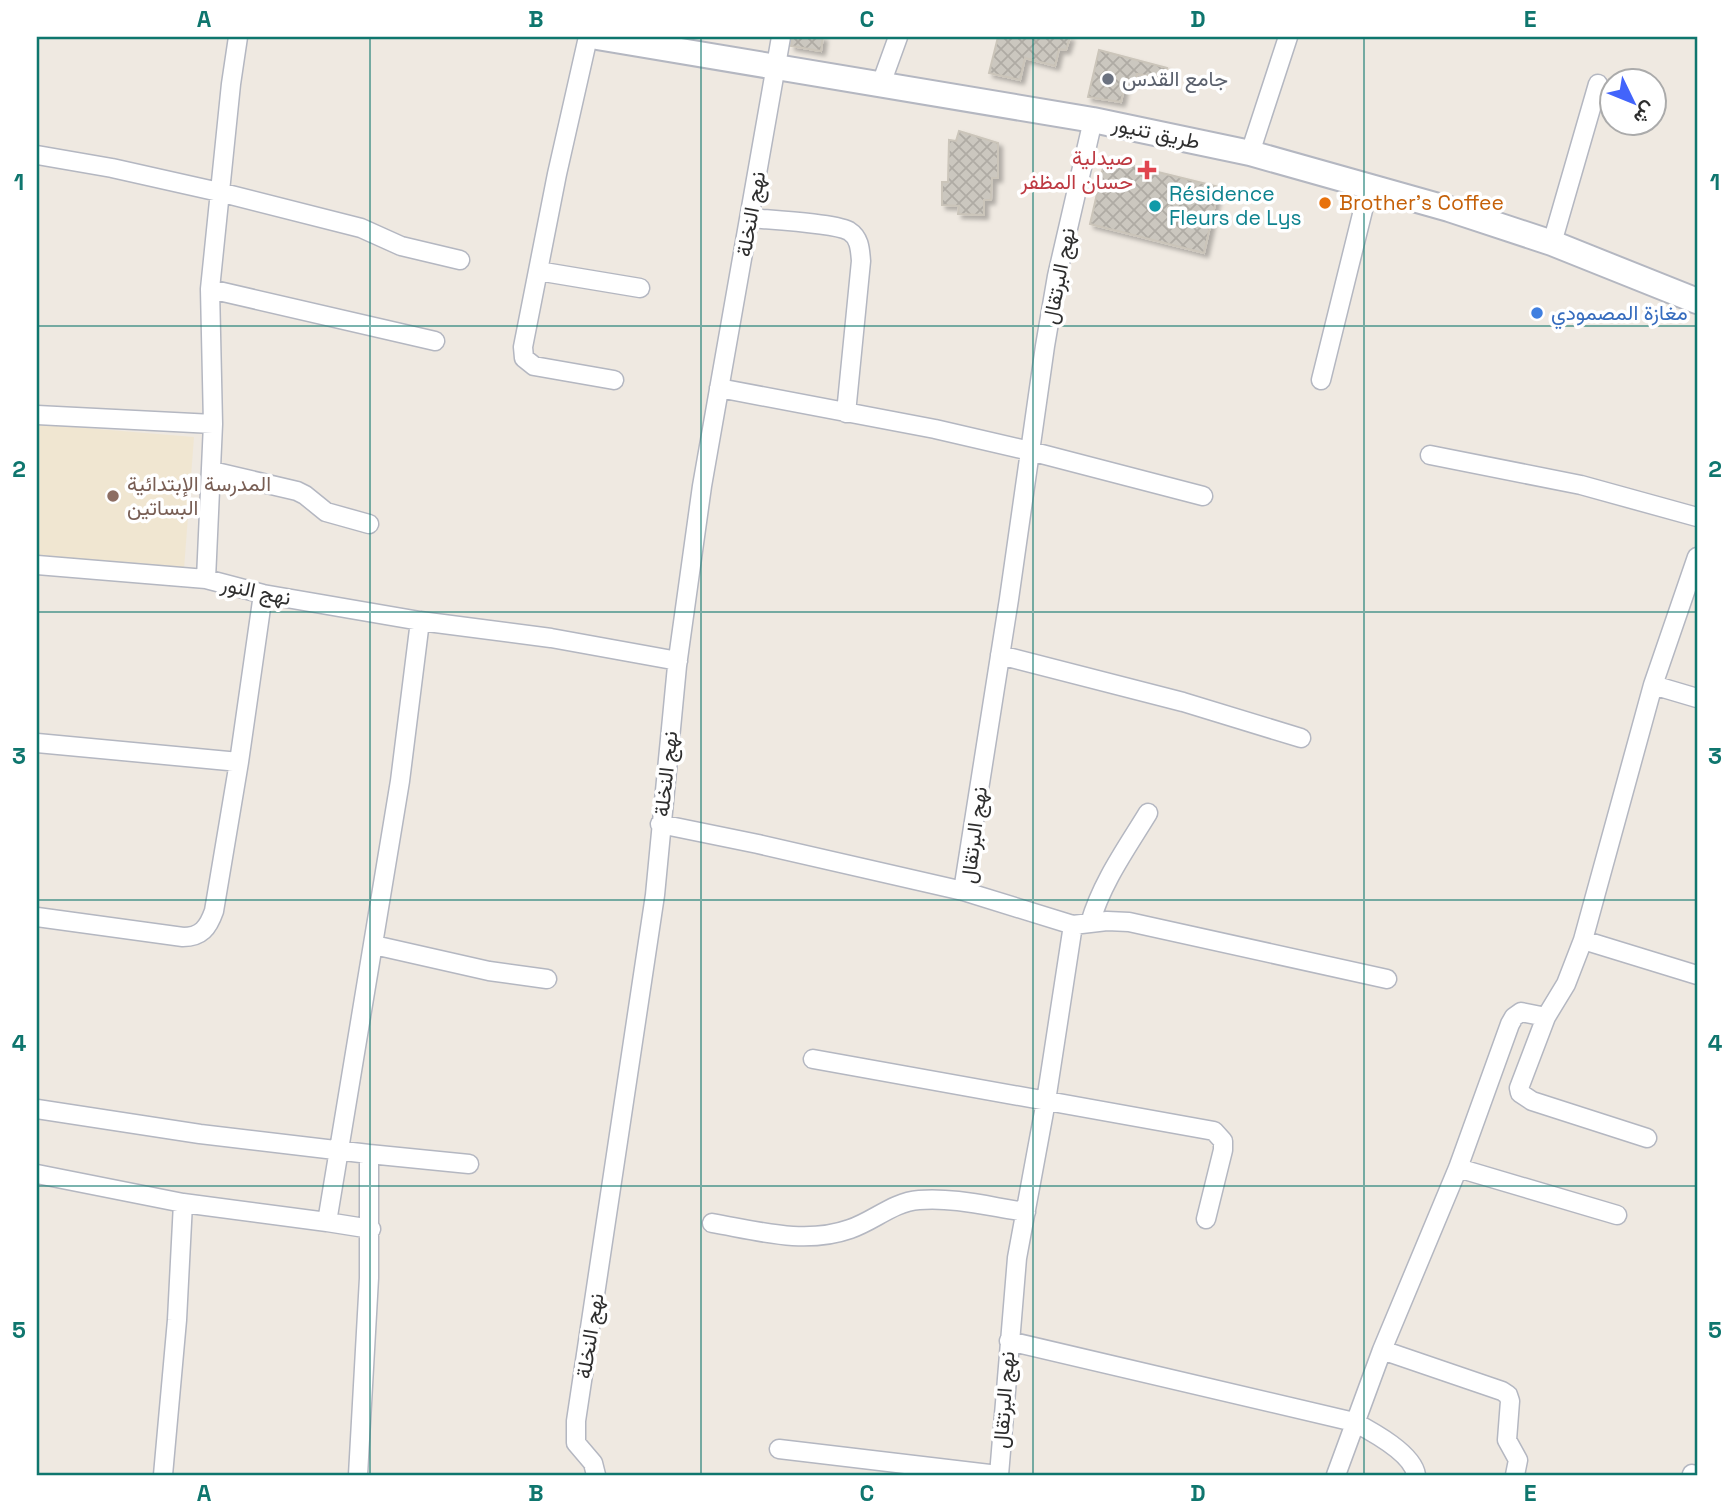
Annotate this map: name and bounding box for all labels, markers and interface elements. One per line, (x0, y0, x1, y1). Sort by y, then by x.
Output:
text: A (197, 4, 212, 34)
text: B (528, 4, 544, 34)
text: C (860, 4, 874, 34)
text: D (1190, 4, 1206, 34)
text: E (1524, 4, 1536, 34)
place label: جامع القدس (1122, 65, 1228, 93)
north arrow (1598, 66, 1668, 136)
marker: جامع القدس (1100, 71, 1116, 87)
text: ش (1628, 96, 1662, 130)
street label: طريق تنيور (1109, 110, 1203, 155)
place label: صيدلية حسان المظفر (1019, 144, 1133, 195)
marker: صيدلية حسان المظفر (1139, 162, 1155, 178)
text: 1 (14, 167, 24, 197)
text: 1 (1710, 167, 1720, 197)
street label: نهج النخلة (730, 169, 772, 259)
place label: Résidence Fleurs de Lys (1169, 180, 1302, 231)
place label: Brother's Coffee (1339, 189, 1504, 216)
marker: Brother's Coffee (1317, 195, 1333, 211)
marker: Résidence Fleurs de Lys (1147, 198, 1163, 214)
street label: نهج البرتقال (1036, 225, 1082, 327)
place label: مغازة المصمودي (1551, 299, 1688, 330)
marker: مغازة المصمودي (1529, 305, 1545, 321)
text: 2 (12, 454, 26, 484)
text: 2 (1708, 454, 1722, 484)
place label: المدرسة الإبتدائية البساتين (127, 470, 271, 521)
marker: المدرسة الإبتدائية البساتين (105, 488, 121, 504)
street label: نهج النور (217, 570, 294, 612)
street label: نهج النخلة (648, 730, 684, 818)
text: 3 (12, 741, 26, 771)
text: 3 (1708, 741, 1722, 771)
street label: نهج البرتقال (954, 785, 994, 885)
text: 4 (12, 1028, 27, 1058)
text: 4 (1708, 1028, 1723, 1058)
street label: نهج النخلة (569, 1291, 611, 1381)
text: 5 (12, 1315, 26, 1345)
text: 5 (1708, 1315, 1722, 1345)
street label: نهج البرتقال (987, 1350, 1021, 1450)
text: A (197, 1478, 212, 1508)
text: B (528, 1478, 544, 1508)
text: C (860, 1478, 874, 1508)
text: D (1190, 1478, 1206, 1508)
text: E (1524, 1478, 1536, 1508)

